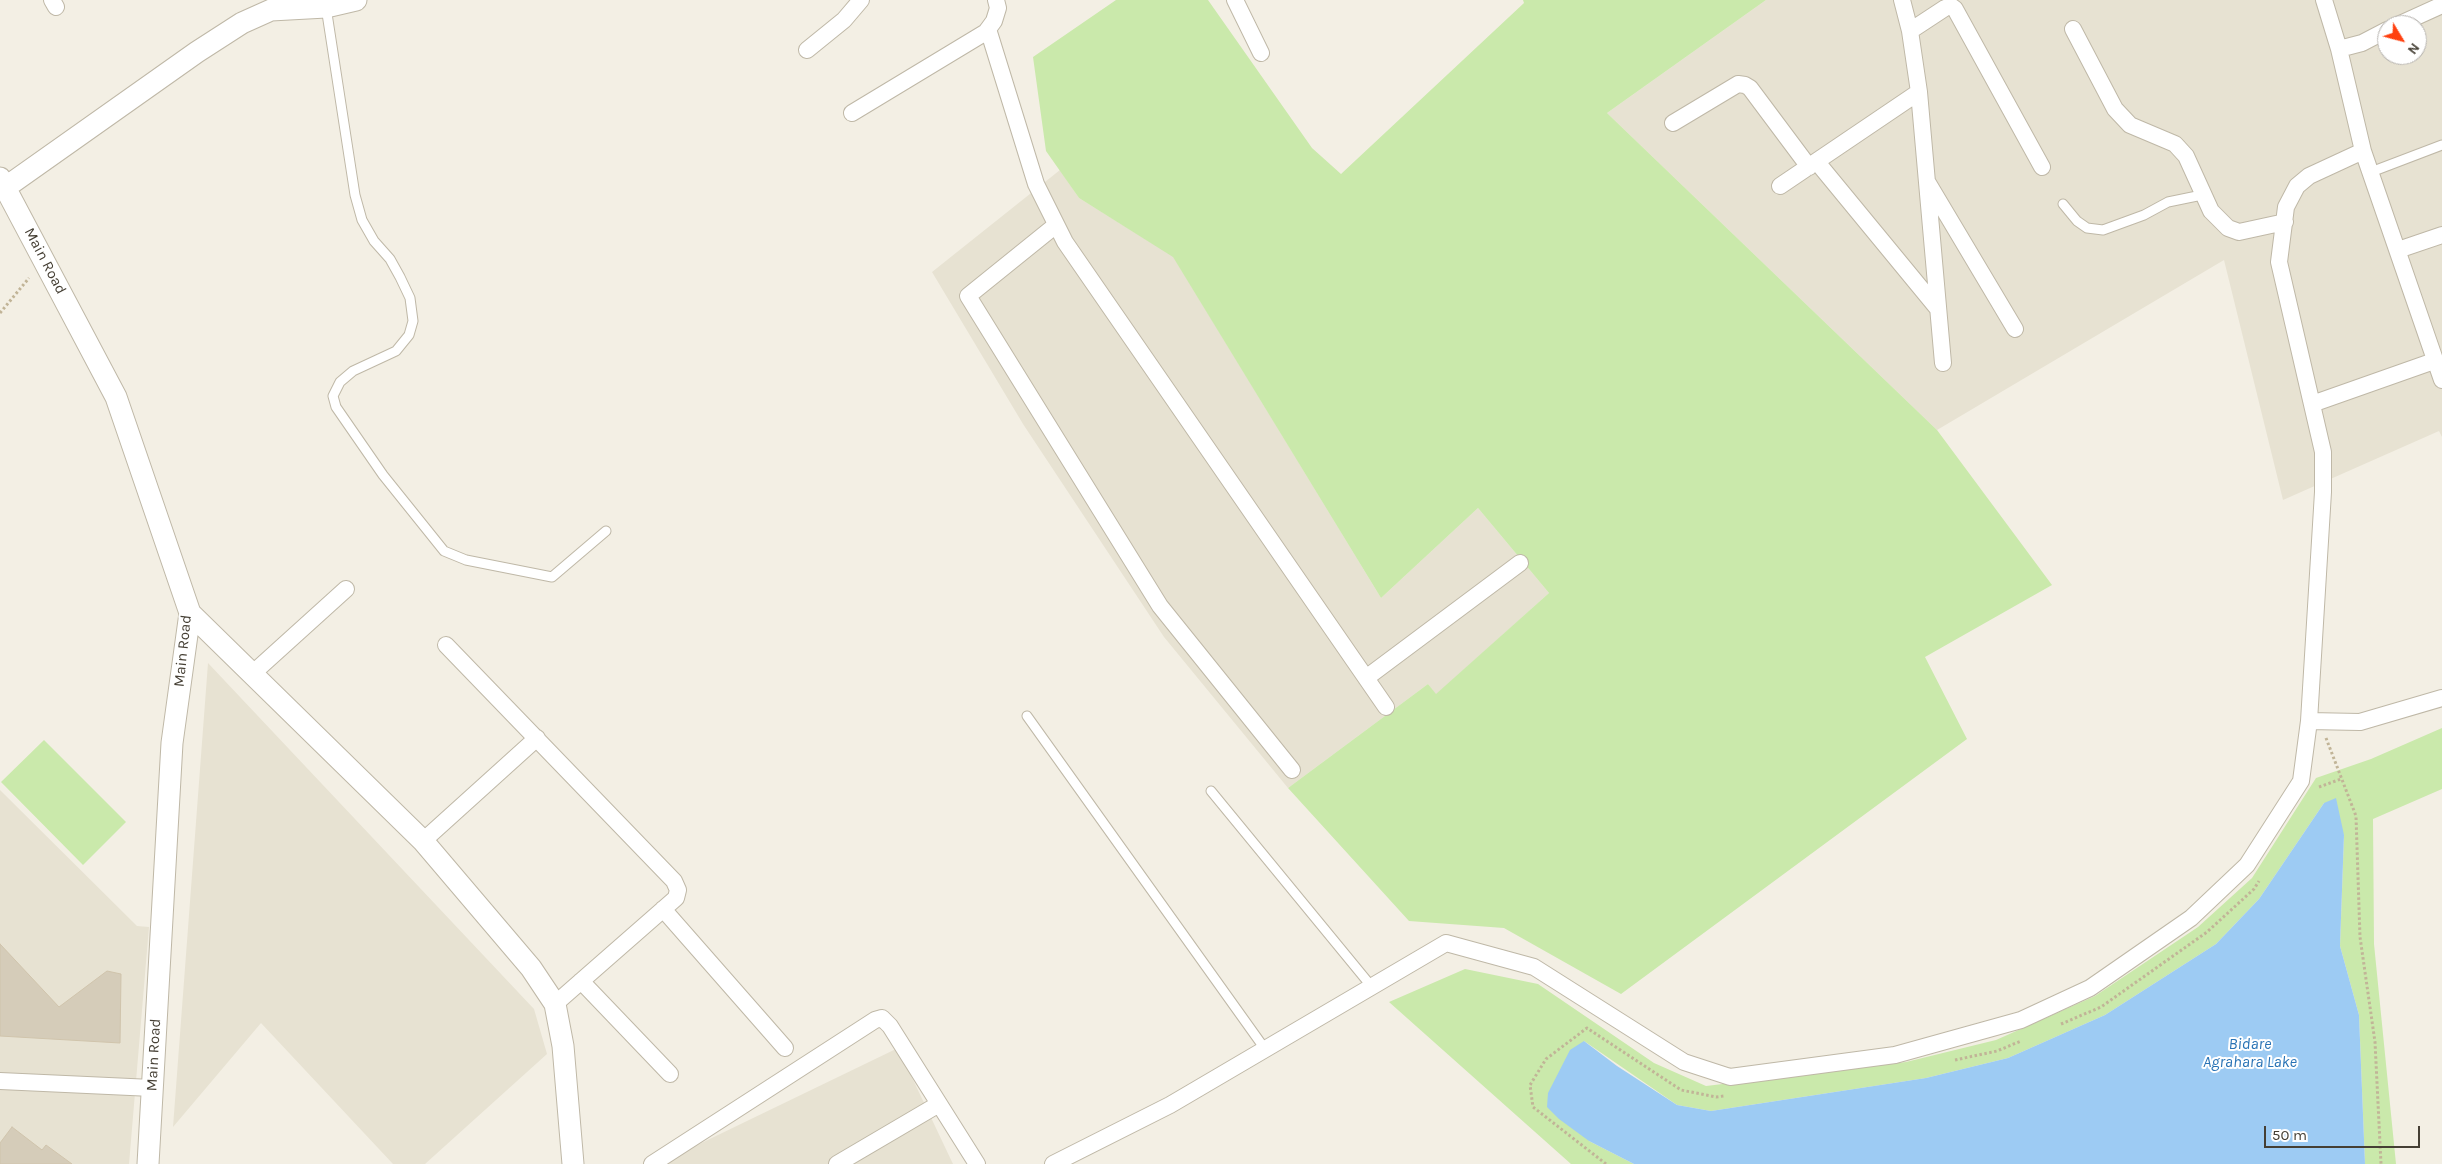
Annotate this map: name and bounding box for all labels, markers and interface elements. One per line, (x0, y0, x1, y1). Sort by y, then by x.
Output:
north arrow (2377, 15, 2427, 65)
text: N (2404, 40, 2423, 58)
street label: Main Road (20, 225, 70, 297)
street label: Main Road (170, 614, 196, 688)
street label: Main Road (143, 1018, 165, 1092)
water label: Bidare Agrahara Lake (2203, 1034, 2297, 1072)
scale bar (2267, 1116, 2423, 1148)
text: 50 m (2272, 1126, 2307, 1144)

